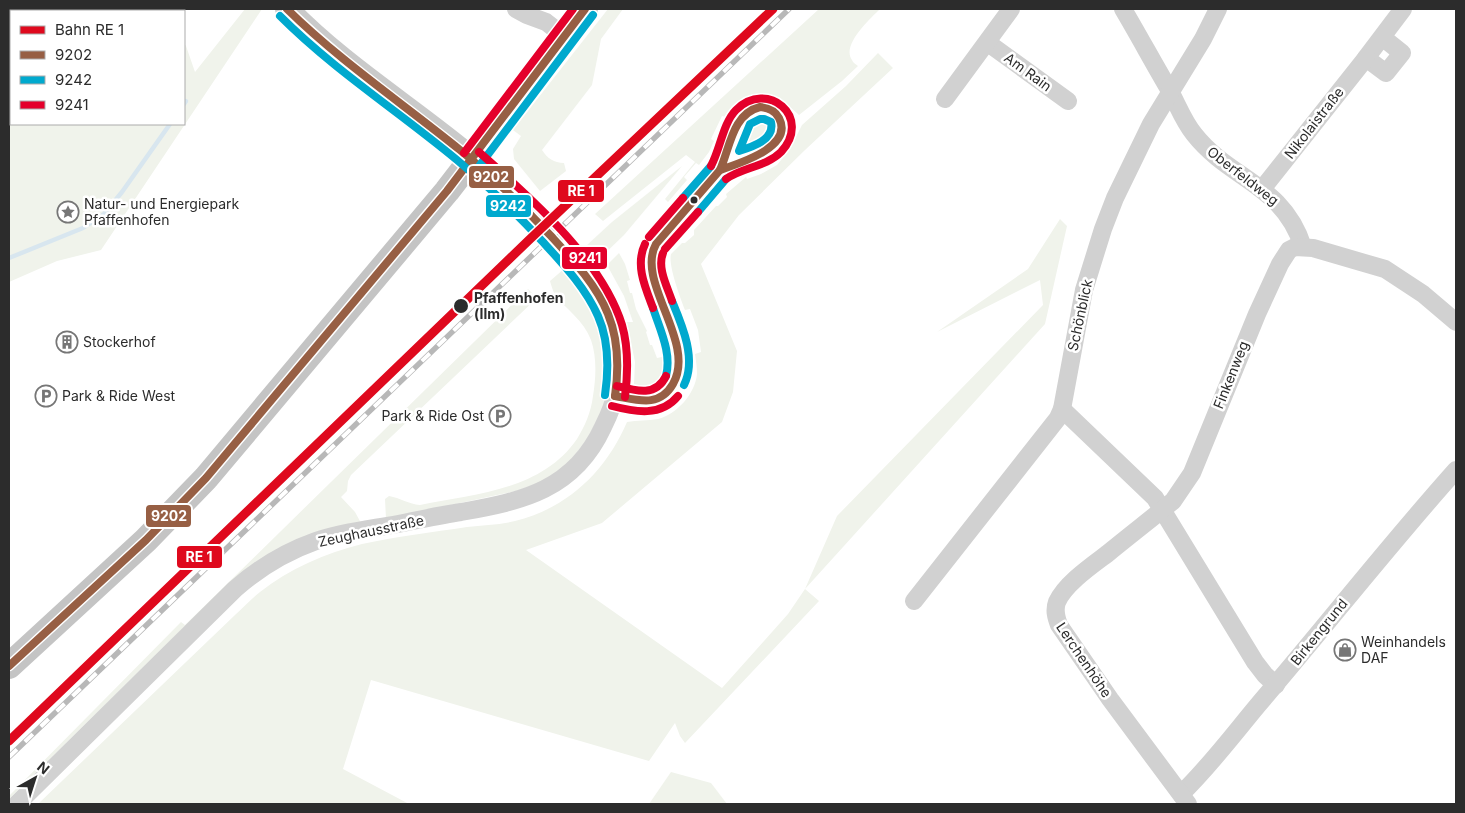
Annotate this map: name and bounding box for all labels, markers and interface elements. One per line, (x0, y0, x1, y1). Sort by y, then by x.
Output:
legend (10, 10, 185, 125)
text: Bahn RE 1 (55, 20, 124, 39)
text: 9202 (55, 45, 92, 64)
street label: Am Rain (1001, 49, 1055, 94)
text: 9242 (55, 70, 92, 89)
street label: Nikolaistraße (1280, 83, 1347, 162)
text: 9241 (55, 95, 89, 114)
street label: Oberfeldweg (1204, 143, 1282, 209)
line badge: 9202 (468, 165, 515, 189)
text: 9202 (473, 168, 509, 185)
line badge: RE 1 (557, 179, 605, 203)
text: RE 1 (567, 182, 595, 199)
line badge: 9242 (485, 194, 532, 218)
place label: Natur- und Energiepark Pfaffenhofen (84, 195, 240, 228)
unlabelled marker (689, 195, 699, 205)
text: 9242 (490, 197, 526, 214)
place icon: Natur- und Energiepark Pfaffenhofen (56, 200, 80, 224)
line badge: 9241 (561, 246, 608, 270)
text: 9241 (569, 249, 601, 266)
street label: Schönblick (1064, 277, 1095, 352)
place label: Pfaffenhofen (Ilm) (474, 289, 563, 322)
marker: Pfaffenhofen (Ilm) (452, 297, 470, 315)
building icon: Stockerhof (55, 330, 79, 354)
place label: Stockerhof (83, 333, 156, 350)
street label: Finkenweg (1209, 338, 1252, 411)
parking icon: Park & Ride West (34, 384, 58, 408)
place label: Park & Ride West (62, 387, 176, 404)
parking icon: Park & Ride Ost (488, 404, 512, 428)
place label: Park & Ride Ost (381, 407, 484, 424)
line badge: 9202 (145, 504, 192, 528)
text: 9202 (151, 507, 187, 524)
street label: Zeughausstraße (317, 511, 425, 550)
line badge: RE 1 (176, 545, 223, 569)
text: RE 1 (185, 548, 213, 565)
street label: Birkengrund (1287, 595, 1351, 668)
street label: Lerchenhöhe (1053, 619, 1116, 701)
place label: Weinhandels DAF (1361, 633, 1446, 666)
shop icon: Weinhandels DAF (1333, 638, 1357, 662)
north arrow (10, 753, 60, 803)
text: N (34, 758, 53, 777)

